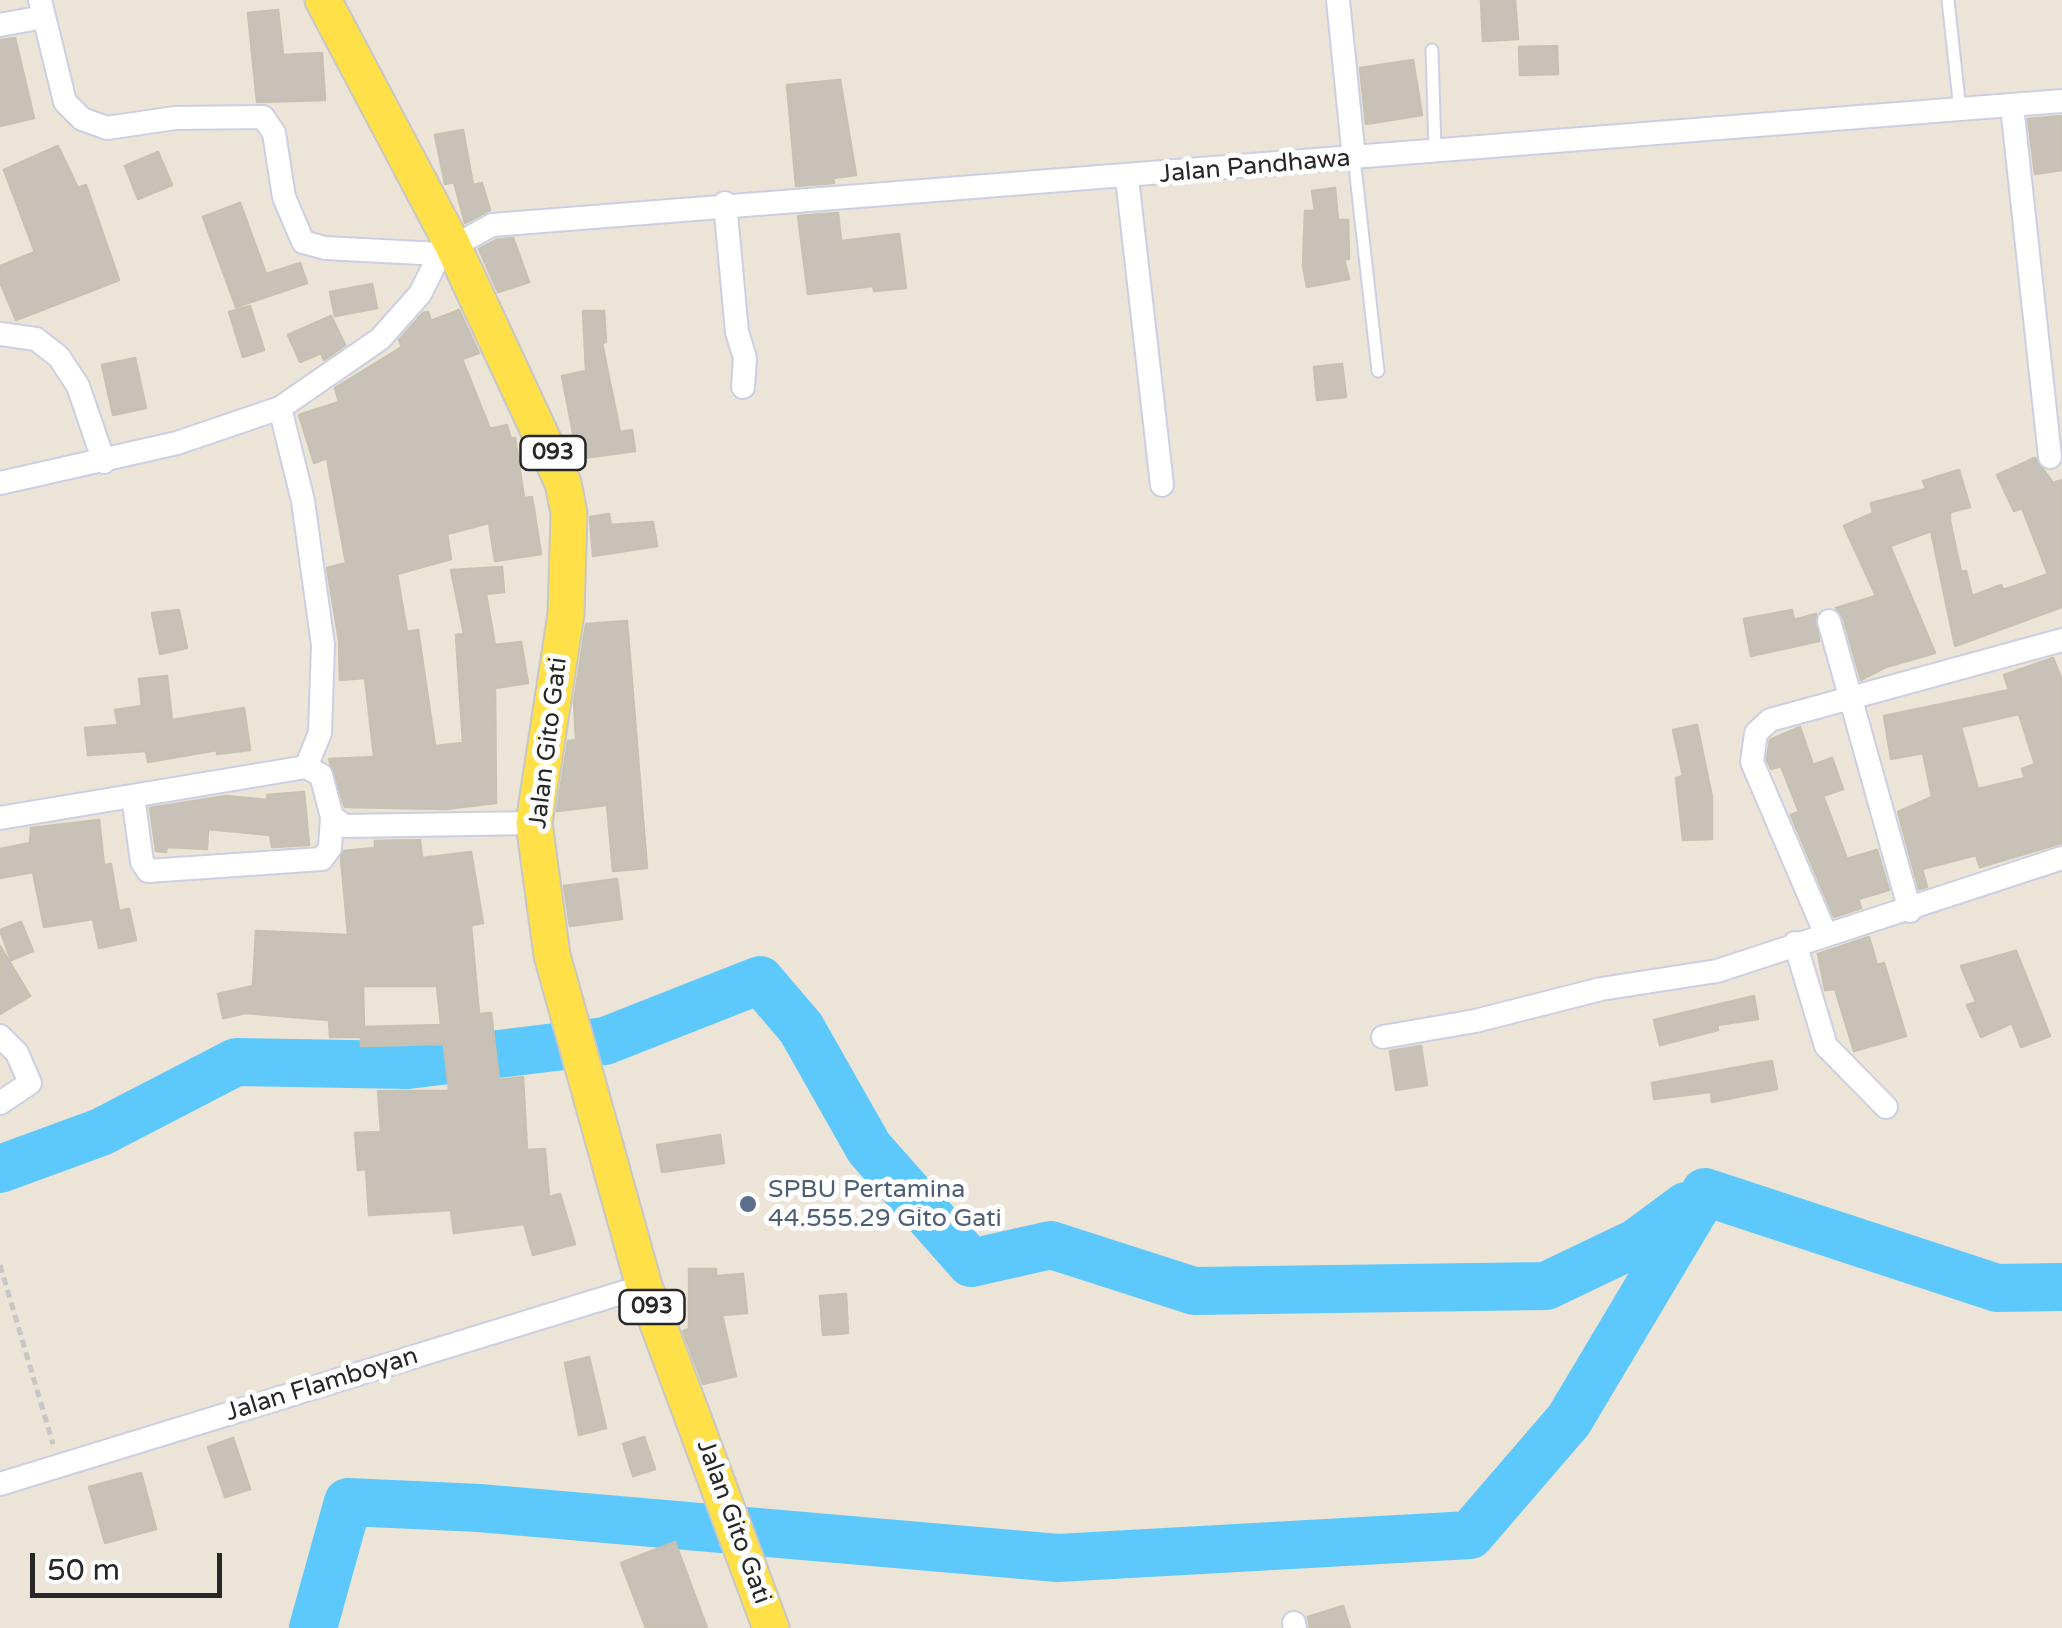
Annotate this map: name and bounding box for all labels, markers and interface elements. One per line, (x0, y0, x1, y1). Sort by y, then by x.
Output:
street label: Jalan Pandhawa (1158, 144, 1352, 190)
road number: 093 (520, 436, 586, 470)
street label: Jalan Gito Gati (524, 656, 574, 830)
place label: SPBU Pertamina 44.555.29 Gito Gati (768, 1175, 1002, 1234)
marker: SPBU Pertamina 44.555.29 Gito Gati (737, 1193, 759, 1215)
road number: 093 (620, 1290, 684, 1324)
street label: Jalan Flamboyan (222, 1342, 422, 1428)
street label: Jalan Gito Gati (689, 1436, 777, 1608)
scale bar (35, 1533, 228, 1595)
text: 50 m (47, 1552, 120, 1589)

